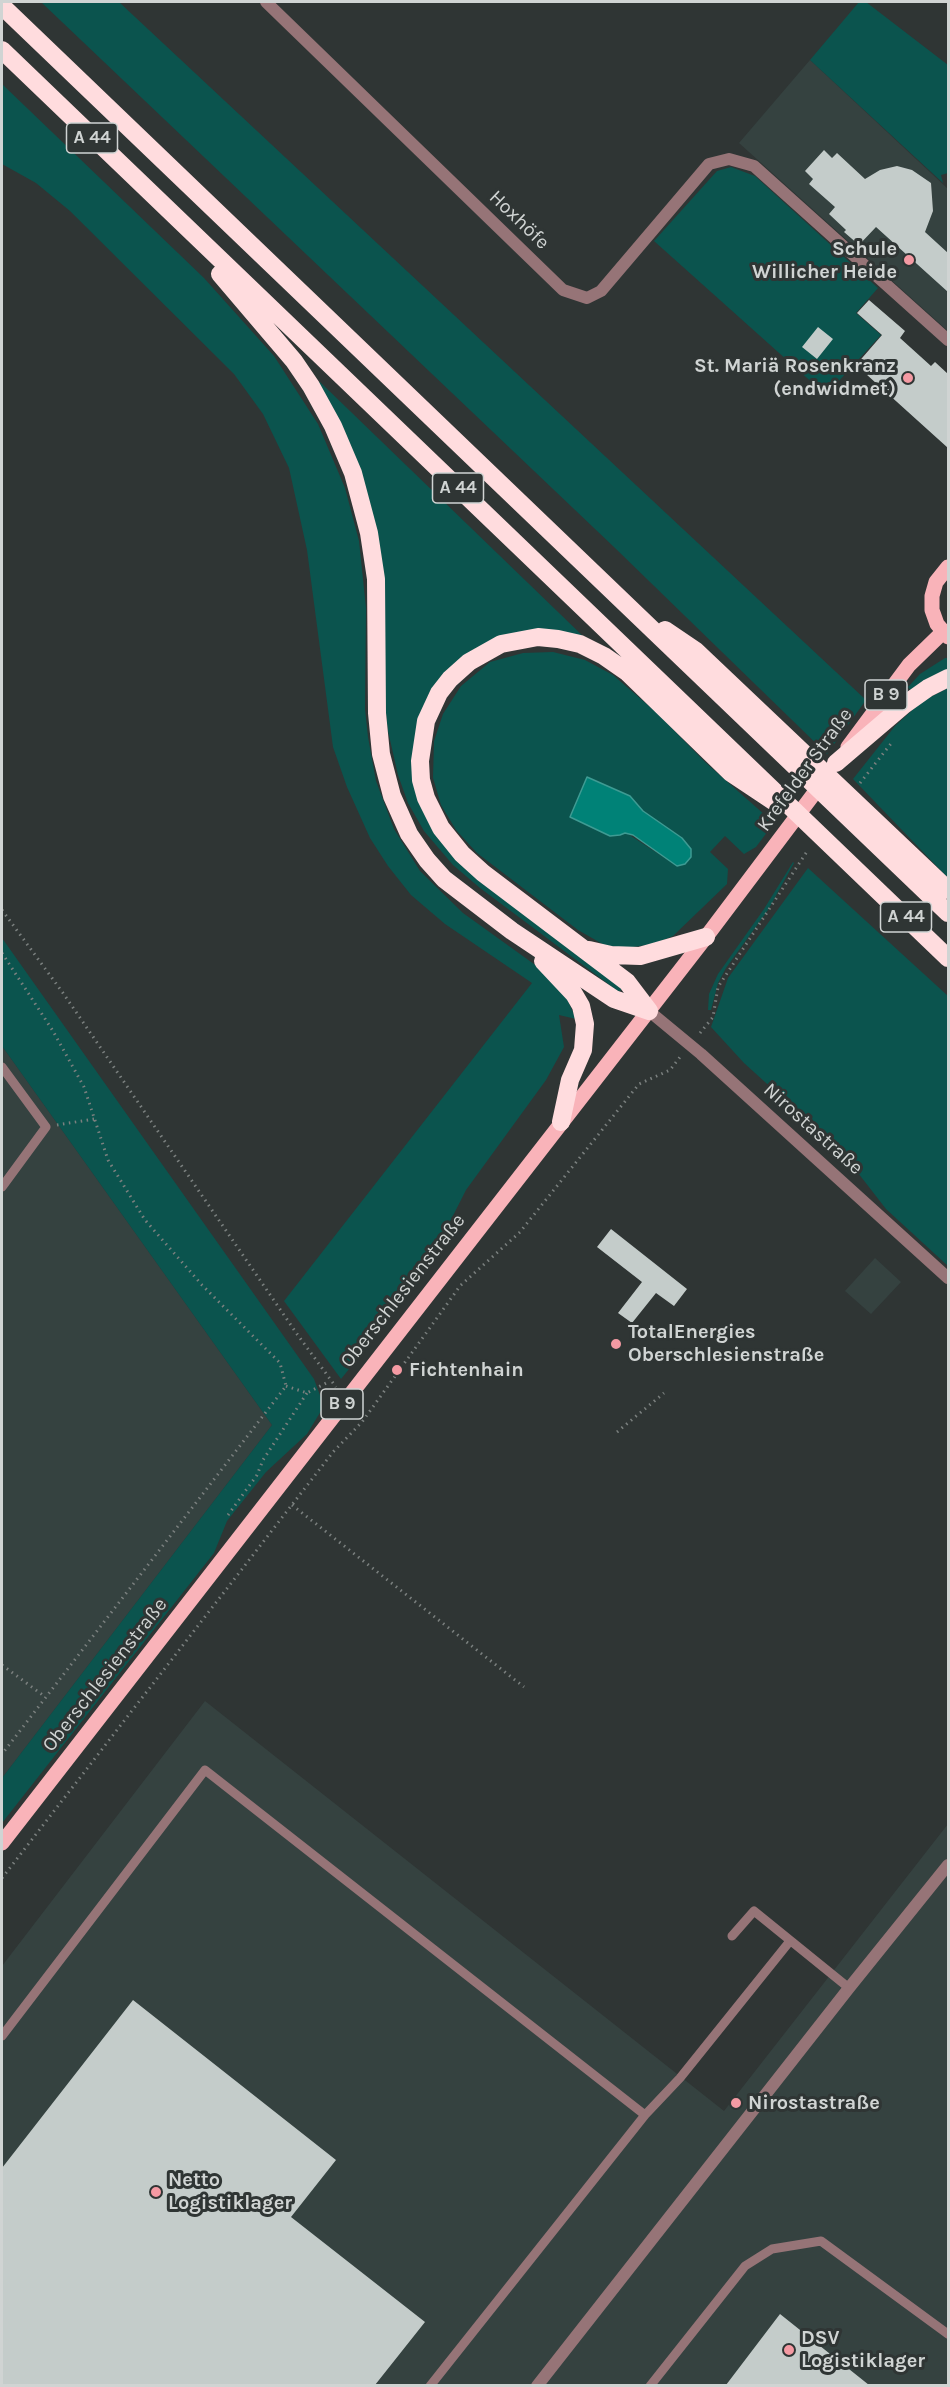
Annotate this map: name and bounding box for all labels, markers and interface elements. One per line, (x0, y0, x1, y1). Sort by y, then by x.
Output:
road number: A 44 (66, 123, 118, 153)
street label: Hoxhöfe (484, 185, 554, 255)
place label: Schule Willicher Heide (752, 237, 897, 284)
marker: Schule Willicher Heide (902, 253, 916, 267)
place label: St. Mariä Rosenkranz (endwidmet) (694, 354, 896, 401)
marker: St. Mariä Rosenkranz (endwidmet) (901, 371, 915, 385)
road number: A 44 (432, 473, 484, 503)
road number: B 9 (865, 680, 907, 710)
street label: Krefelder Straße (752, 704, 858, 836)
road number: A 44 (880, 902, 932, 932)
street label: Nirostastraße (758, 1078, 868, 1180)
street label: Oberschlesienstraße (335, 1209, 471, 1373)
place label: TotalEnergies Oberschlesienstraße (628, 1320, 824, 1367)
marker: TotalEnergies Oberschlesienstraße (609, 1337, 623, 1351)
place label: Fichtenhain (409, 1358, 524, 1382)
marker: Fichtenhain (390, 1363, 404, 1377)
road number: B 9 (321, 1389, 363, 1419)
street label: Oberschlesienstraße (37, 1593, 173, 1757)
place label: Nirostastraße (748, 2091, 880, 2115)
marker: Nirostastraße (729, 2096, 743, 2110)
place label: Netto Logistiklager (168, 2168, 292, 2215)
marker: Netto Logistiklager (149, 2185, 163, 2199)
place label: DSV Logistiklager (801, 2326, 925, 2373)
marker: DSV Logistiklager (782, 2343, 796, 2357)

